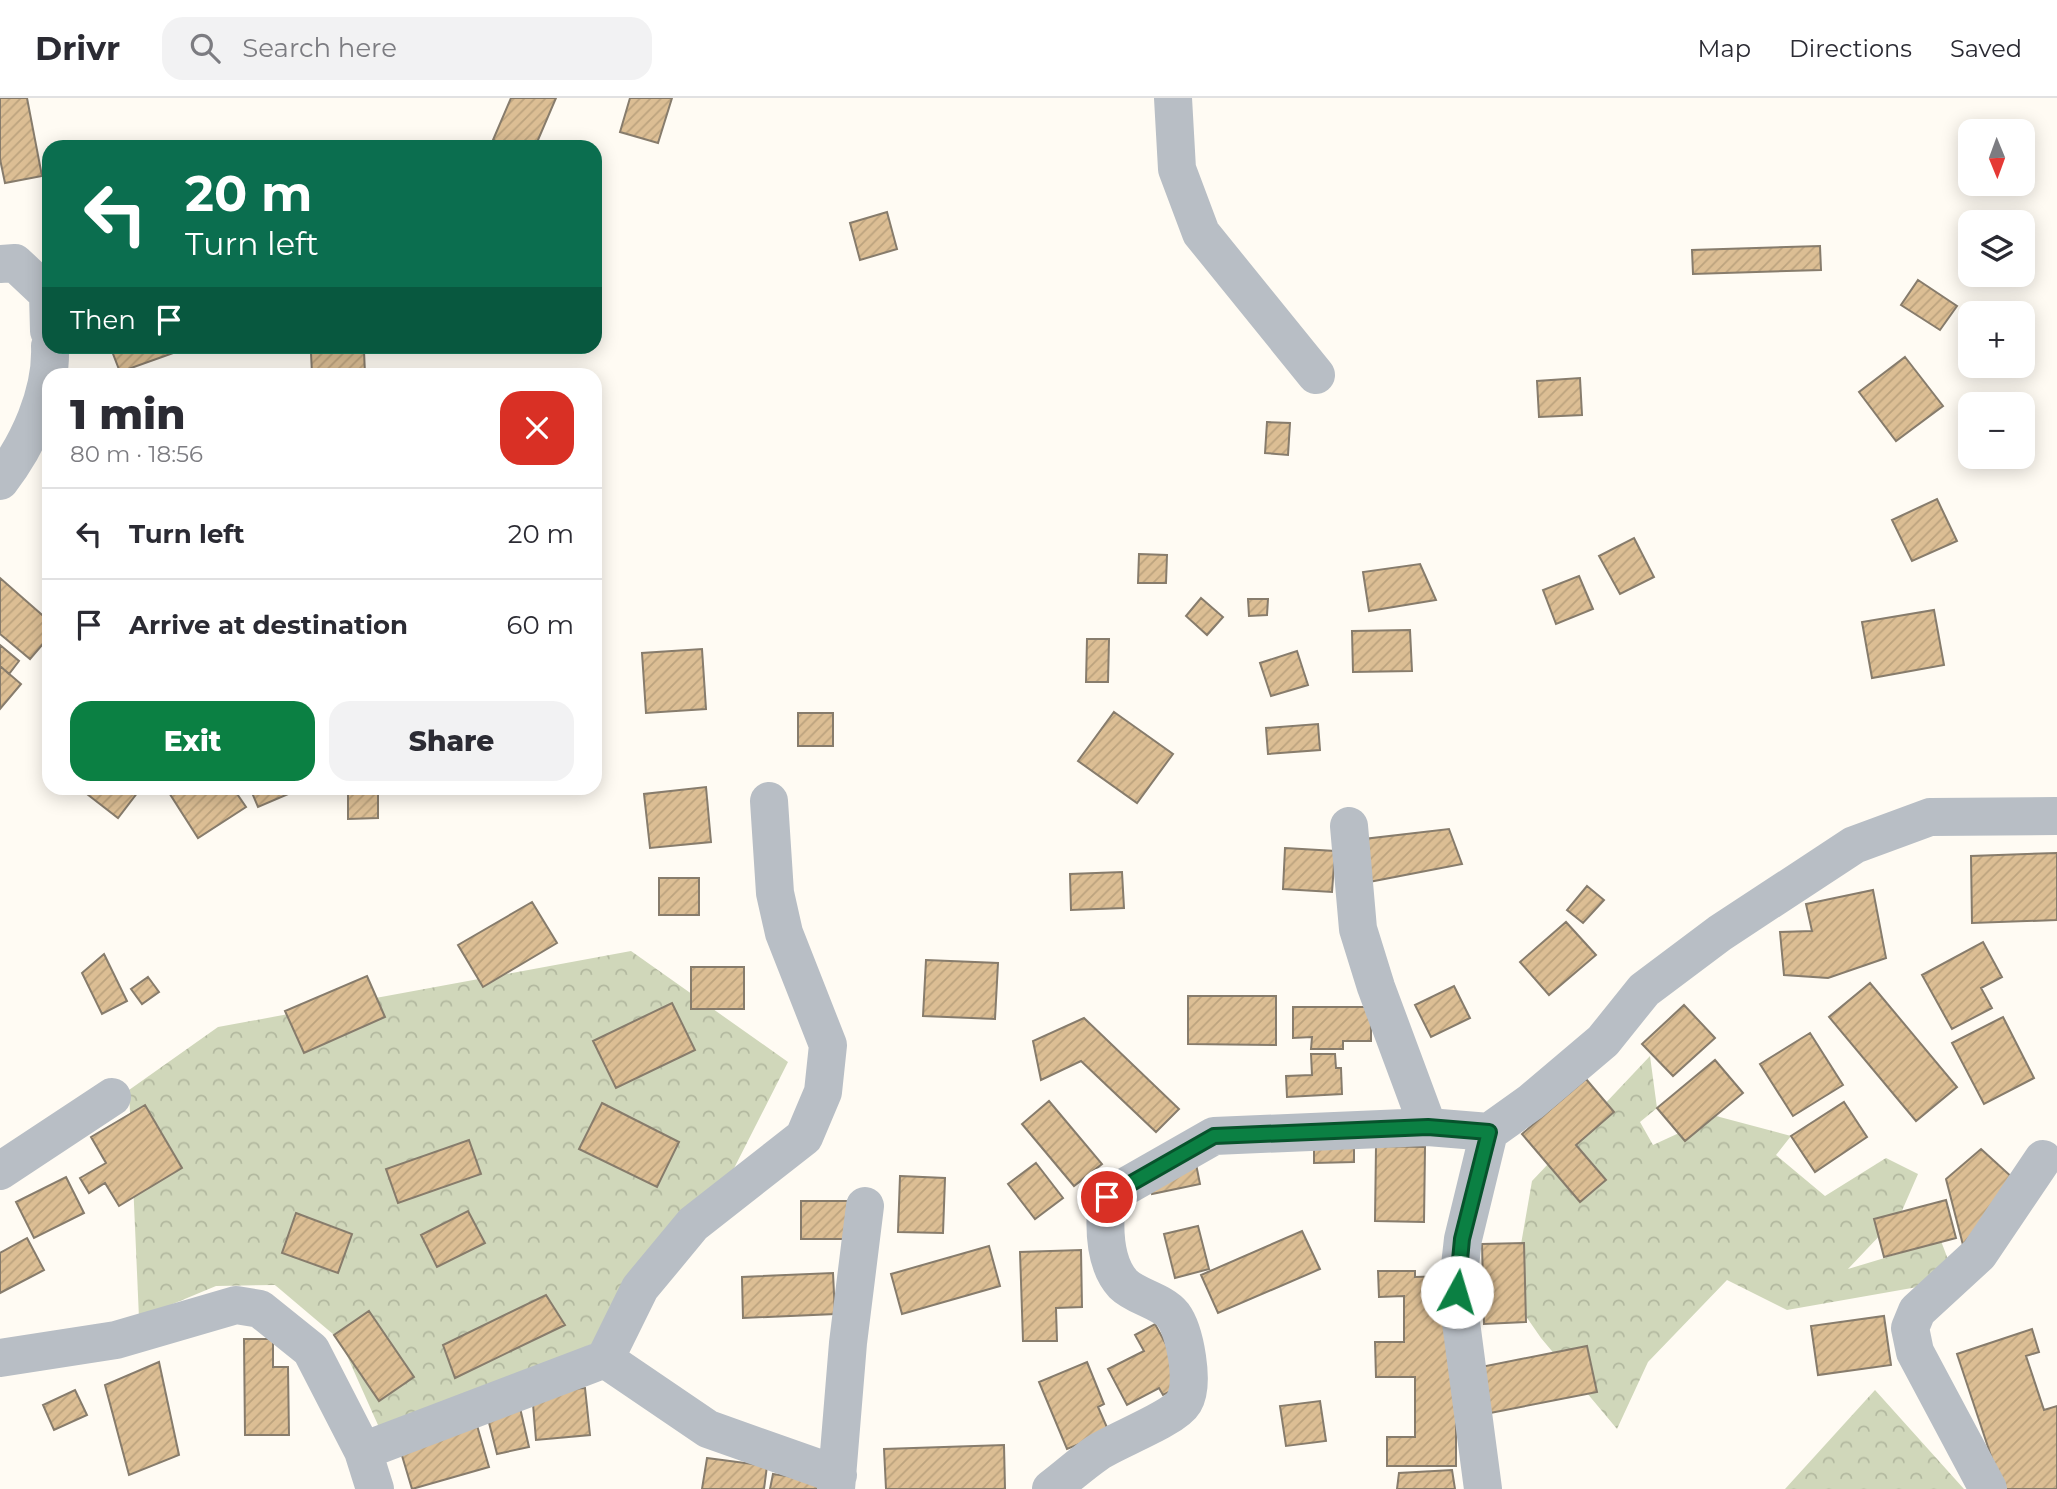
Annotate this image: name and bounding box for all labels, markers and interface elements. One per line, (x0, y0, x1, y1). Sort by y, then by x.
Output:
search box (162, 17, 652, 80)
text: Drivr (35, 28, 120, 68)
icon: search (186, 29, 224, 67)
text: Search here (242, 32, 397, 64)
text: Map (1698, 34, 1751, 63)
text: Directions (1789, 34, 1912, 63)
text: Saved (1950, 34, 2022, 63)
north arrow (1958, 119, 2035, 196)
map controls (1958, 119, 2035, 469)
text: 20 m (185, 164, 312, 223)
icon: left (70, 168, 161, 259)
button: layers (1958, 210, 2035, 287)
text: Turn left (185, 224, 319, 263)
icon: arrive (150, 301, 188, 339)
button: + (1958, 301, 2035, 378)
text: Then (70, 304, 136, 336)
text: 1 min (70, 388, 186, 440)
button: close (500, 391, 574, 465)
button: − (1958, 392, 2035, 469)
text: 80 m · 18:56 (70, 440, 203, 468)
icon: left (70, 515, 108, 553)
text: Turn left (129, 518, 245, 550)
text: 20 m (508, 518, 574, 550)
icon: arrive (70, 606, 108, 644)
text: Arrive at destination (129, 609, 408, 641)
text: 60 m (507, 609, 574, 641)
button: Exit (70, 701, 315, 781)
button: Share (329, 701, 574, 781)
pin (1077, 1167, 1137, 1227)
icon: arrive (1088, 1178, 1126, 1216)
position arrow (1420, 1255, 1494, 1329)

